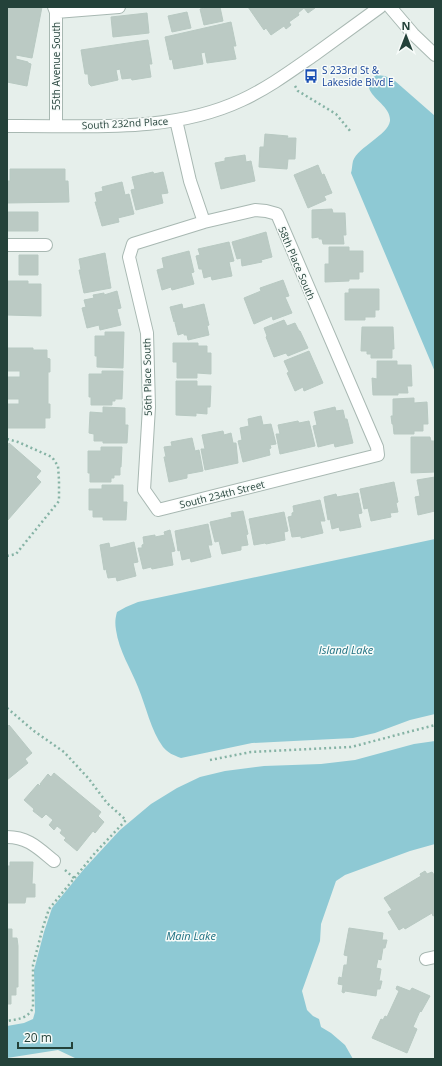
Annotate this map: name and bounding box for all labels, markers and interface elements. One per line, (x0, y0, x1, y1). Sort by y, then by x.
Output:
north arrow (386, 16, 426, 56)
text: N (402, 18, 410, 33)
street label: 55th Avenue South (49, 22, 63, 110)
place label: S 233rd St & Lakeside Blvd E (322, 63, 394, 89)
bus stop icon: S 233rd St & Lakeside Blvd E (303, 68, 319, 84)
street label: South 232nd Place (81, 114, 169, 132)
street label: 58th Place South (275, 224, 319, 302)
street label: 56th Place South (139, 338, 155, 416)
street label: South 234th Street (178, 477, 266, 511)
water label: Island Lake (319, 642, 374, 657)
water label: Main Lake (166, 928, 216, 943)
scale bar (18, 1024, 72, 1050)
text: 20 m (24, 1029, 52, 1046)

